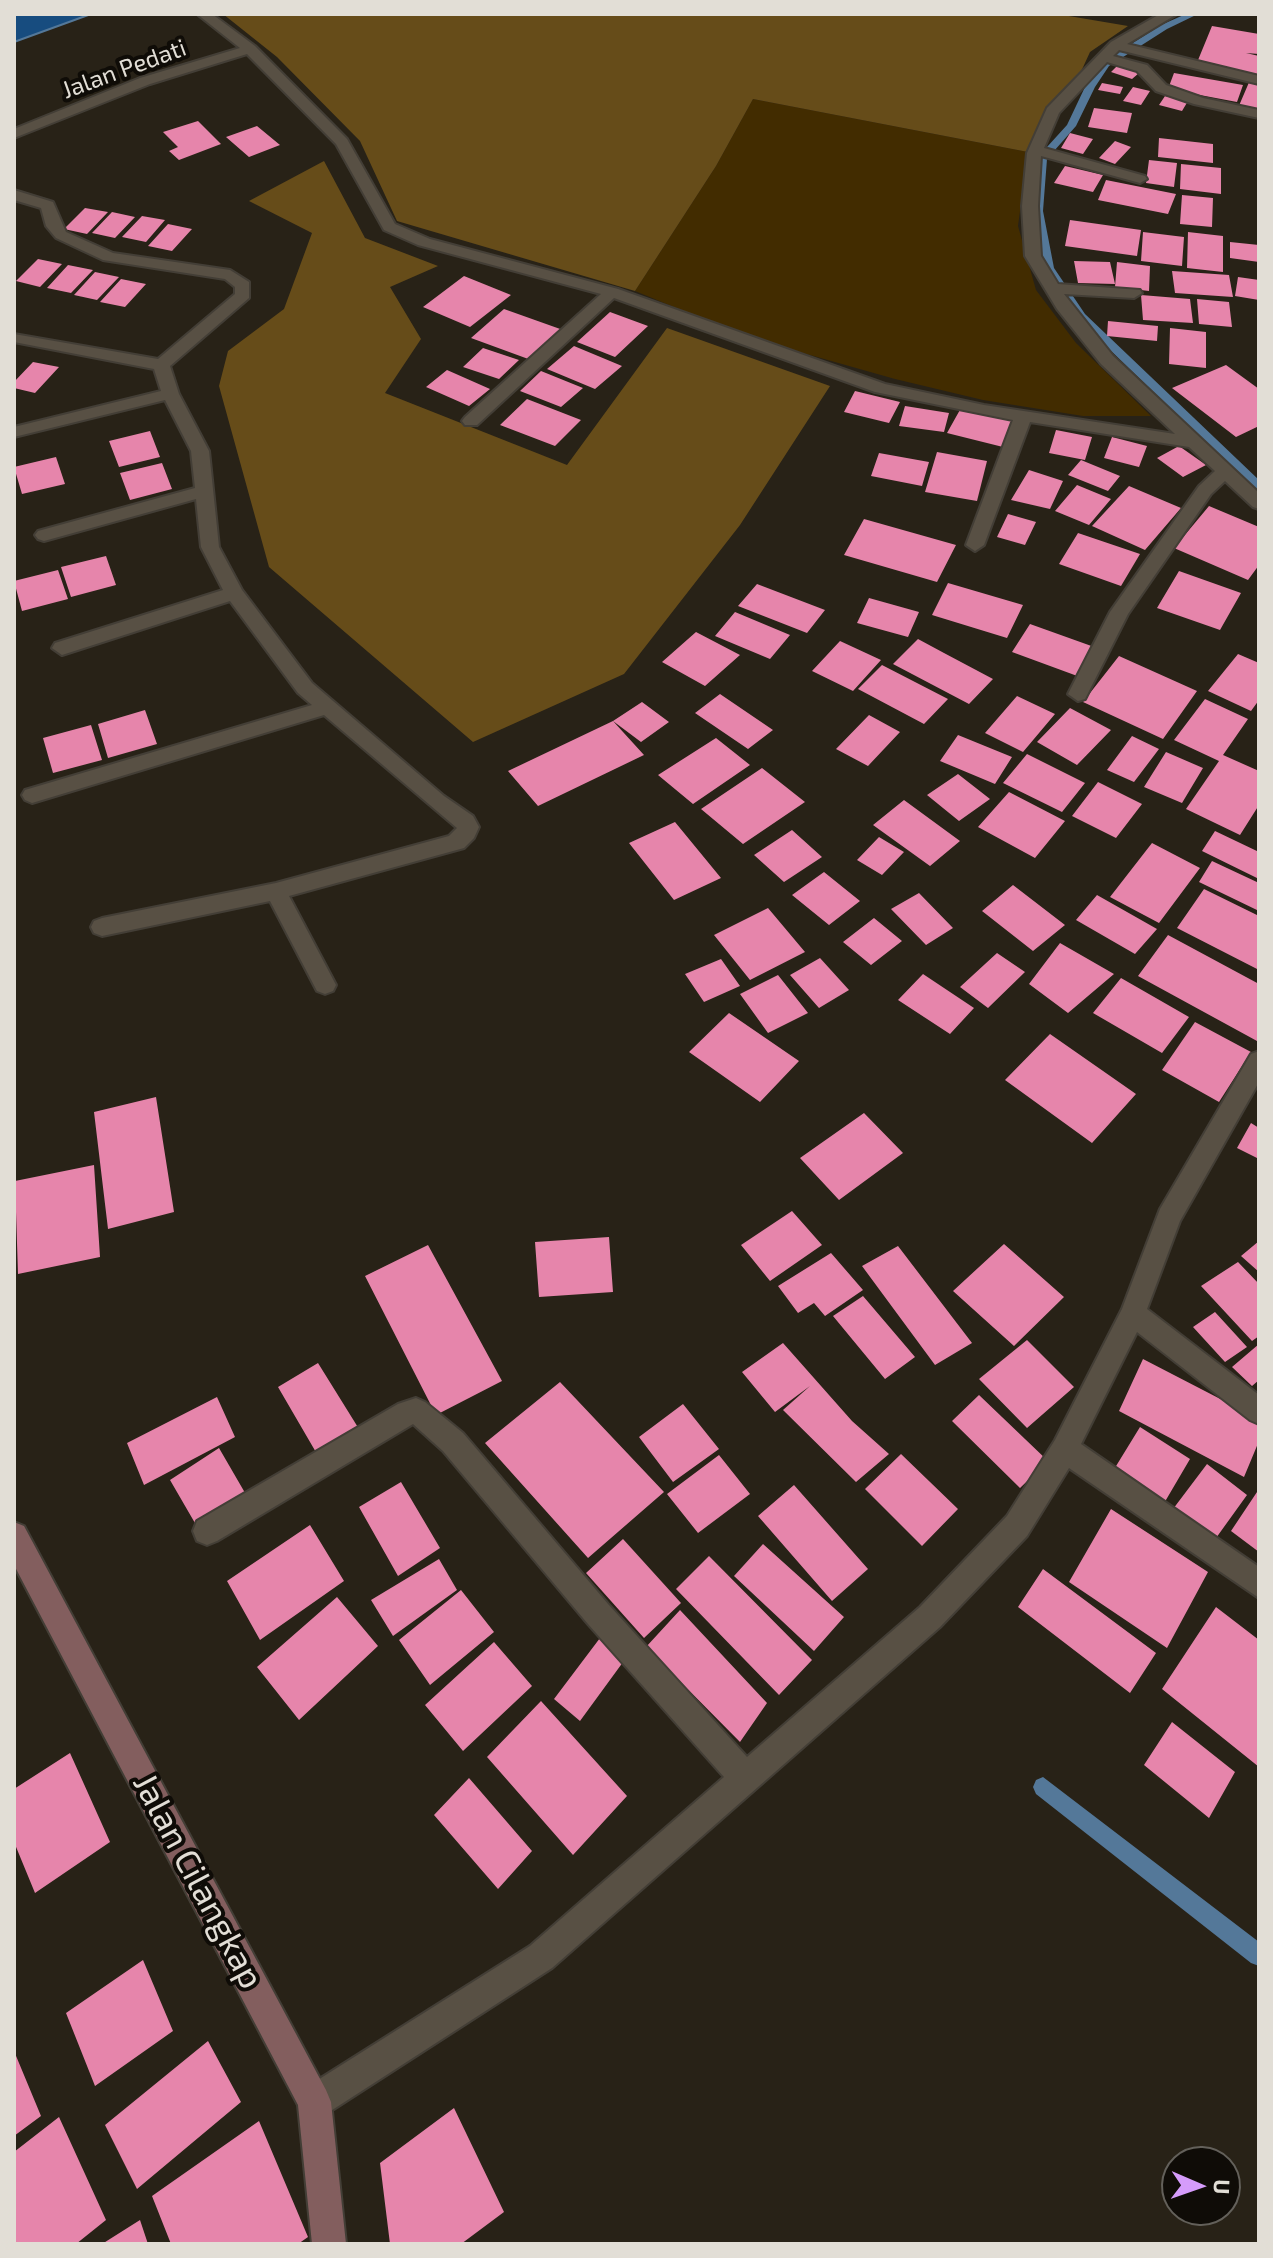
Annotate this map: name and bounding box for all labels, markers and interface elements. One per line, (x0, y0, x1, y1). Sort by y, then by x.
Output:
street label: Jalan Pedati (58, 33, 190, 105)
street label: Jalan Cilangkap (124, 1767, 272, 1995)
north arrow (1161, 2146, 1241, 2226)
text: U (1210, 2179, 1236, 2195)

